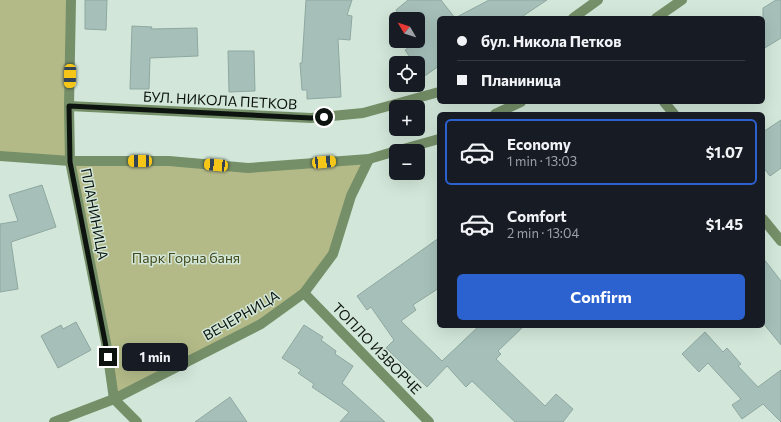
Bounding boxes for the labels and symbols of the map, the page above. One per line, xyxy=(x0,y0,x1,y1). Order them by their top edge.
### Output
north arrow xyxy=(389,12,425,48)
car xyxy=(64,64,76,88)
street label: БУЛ. НИКОЛА ПЕТКОВ xyxy=(142,87,298,113)
route start xyxy=(315,108,333,126)
car xyxy=(128,155,152,167)
car xyxy=(312,155,336,169)
car xyxy=(204,158,228,172)
street label: ПЛАНИНИЦА xyxy=(78,167,112,262)
park label: Парк Горна баня xyxy=(132,249,240,266)
street label: ВЕЧЕРНИЦА xyxy=(200,286,282,344)
street label: ТОПЛО ИЗВОРЧЕ xyxy=(329,299,425,397)
callout: 1 min xyxy=(122,343,188,371)
route end xyxy=(99,348,117,366)

